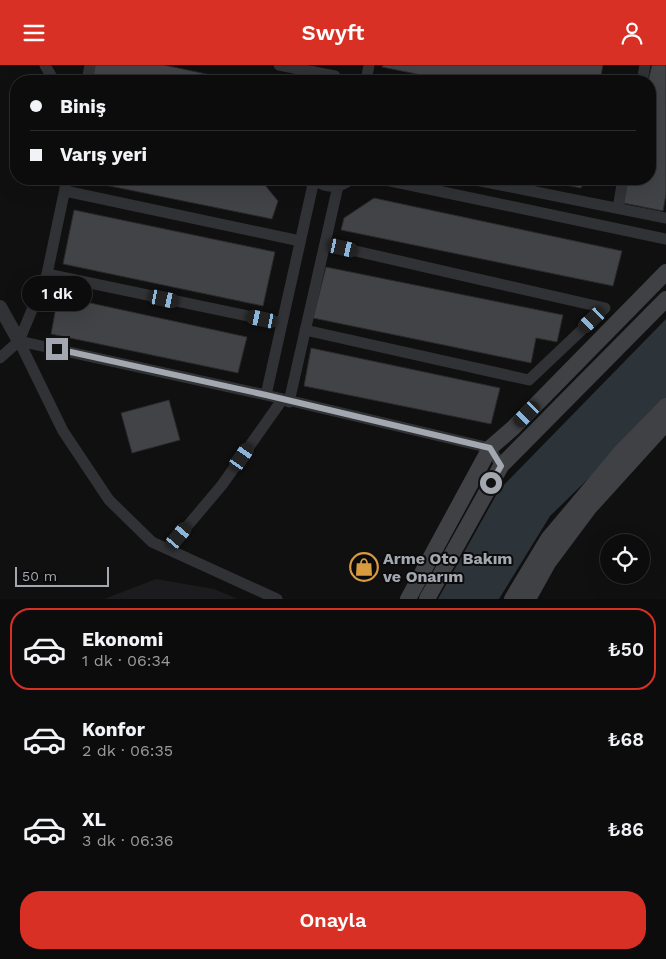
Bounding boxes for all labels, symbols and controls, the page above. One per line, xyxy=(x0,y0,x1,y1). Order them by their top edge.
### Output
icon: menu xyxy=(20,19,48,47)
icon: person xyxy=(618,19,646,47)
text: Swyft xyxy=(302,20,364,45)
text: Biniş xyxy=(60,95,106,118)
text: Varış yeri xyxy=(60,143,147,166)
car xyxy=(326,237,359,259)
callout: 1 dk xyxy=(22,277,92,311)
text: 1 dk xyxy=(41,284,73,303)
car xyxy=(147,289,180,309)
car xyxy=(575,304,608,336)
car xyxy=(245,309,278,329)
route end xyxy=(46,338,68,360)
car xyxy=(511,398,542,430)
car xyxy=(227,440,256,474)
route start xyxy=(480,472,502,494)
car xyxy=(163,520,194,552)
map controls xyxy=(600,534,650,584)
button: locate xyxy=(600,534,650,584)
place label: Arme Oto Bakım ve Onarım xyxy=(382,549,512,586)
shop icon: Arme Oto Bakım ve Onarım xyxy=(349,552,379,582)
scale bar xyxy=(15,564,109,587)
text: 50 m xyxy=(22,568,57,584)
icon: car xyxy=(22,627,67,672)
text: Ekonomi xyxy=(82,628,163,651)
text: ₺50 xyxy=(608,638,644,661)
text: 1 dk · 06:34 xyxy=(82,651,171,670)
icon: car xyxy=(22,717,67,762)
text: Konfor xyxy=(82,718,145,741)
text: ₺68 xyxy=(607,728,644,751)
text: 2 dk · 06:35 xyxy=(82,741,173,760)
icon: car xyxy=(22,807,67,852)
text: XL xyxy=(82,808,106,831)
text: ₺86 xyxy=(607,818,644,841)
text: 3 dk · 06:36 xyxy=(82,831,174,850)
button: Onayla xyxy=(20,891,646,949)

